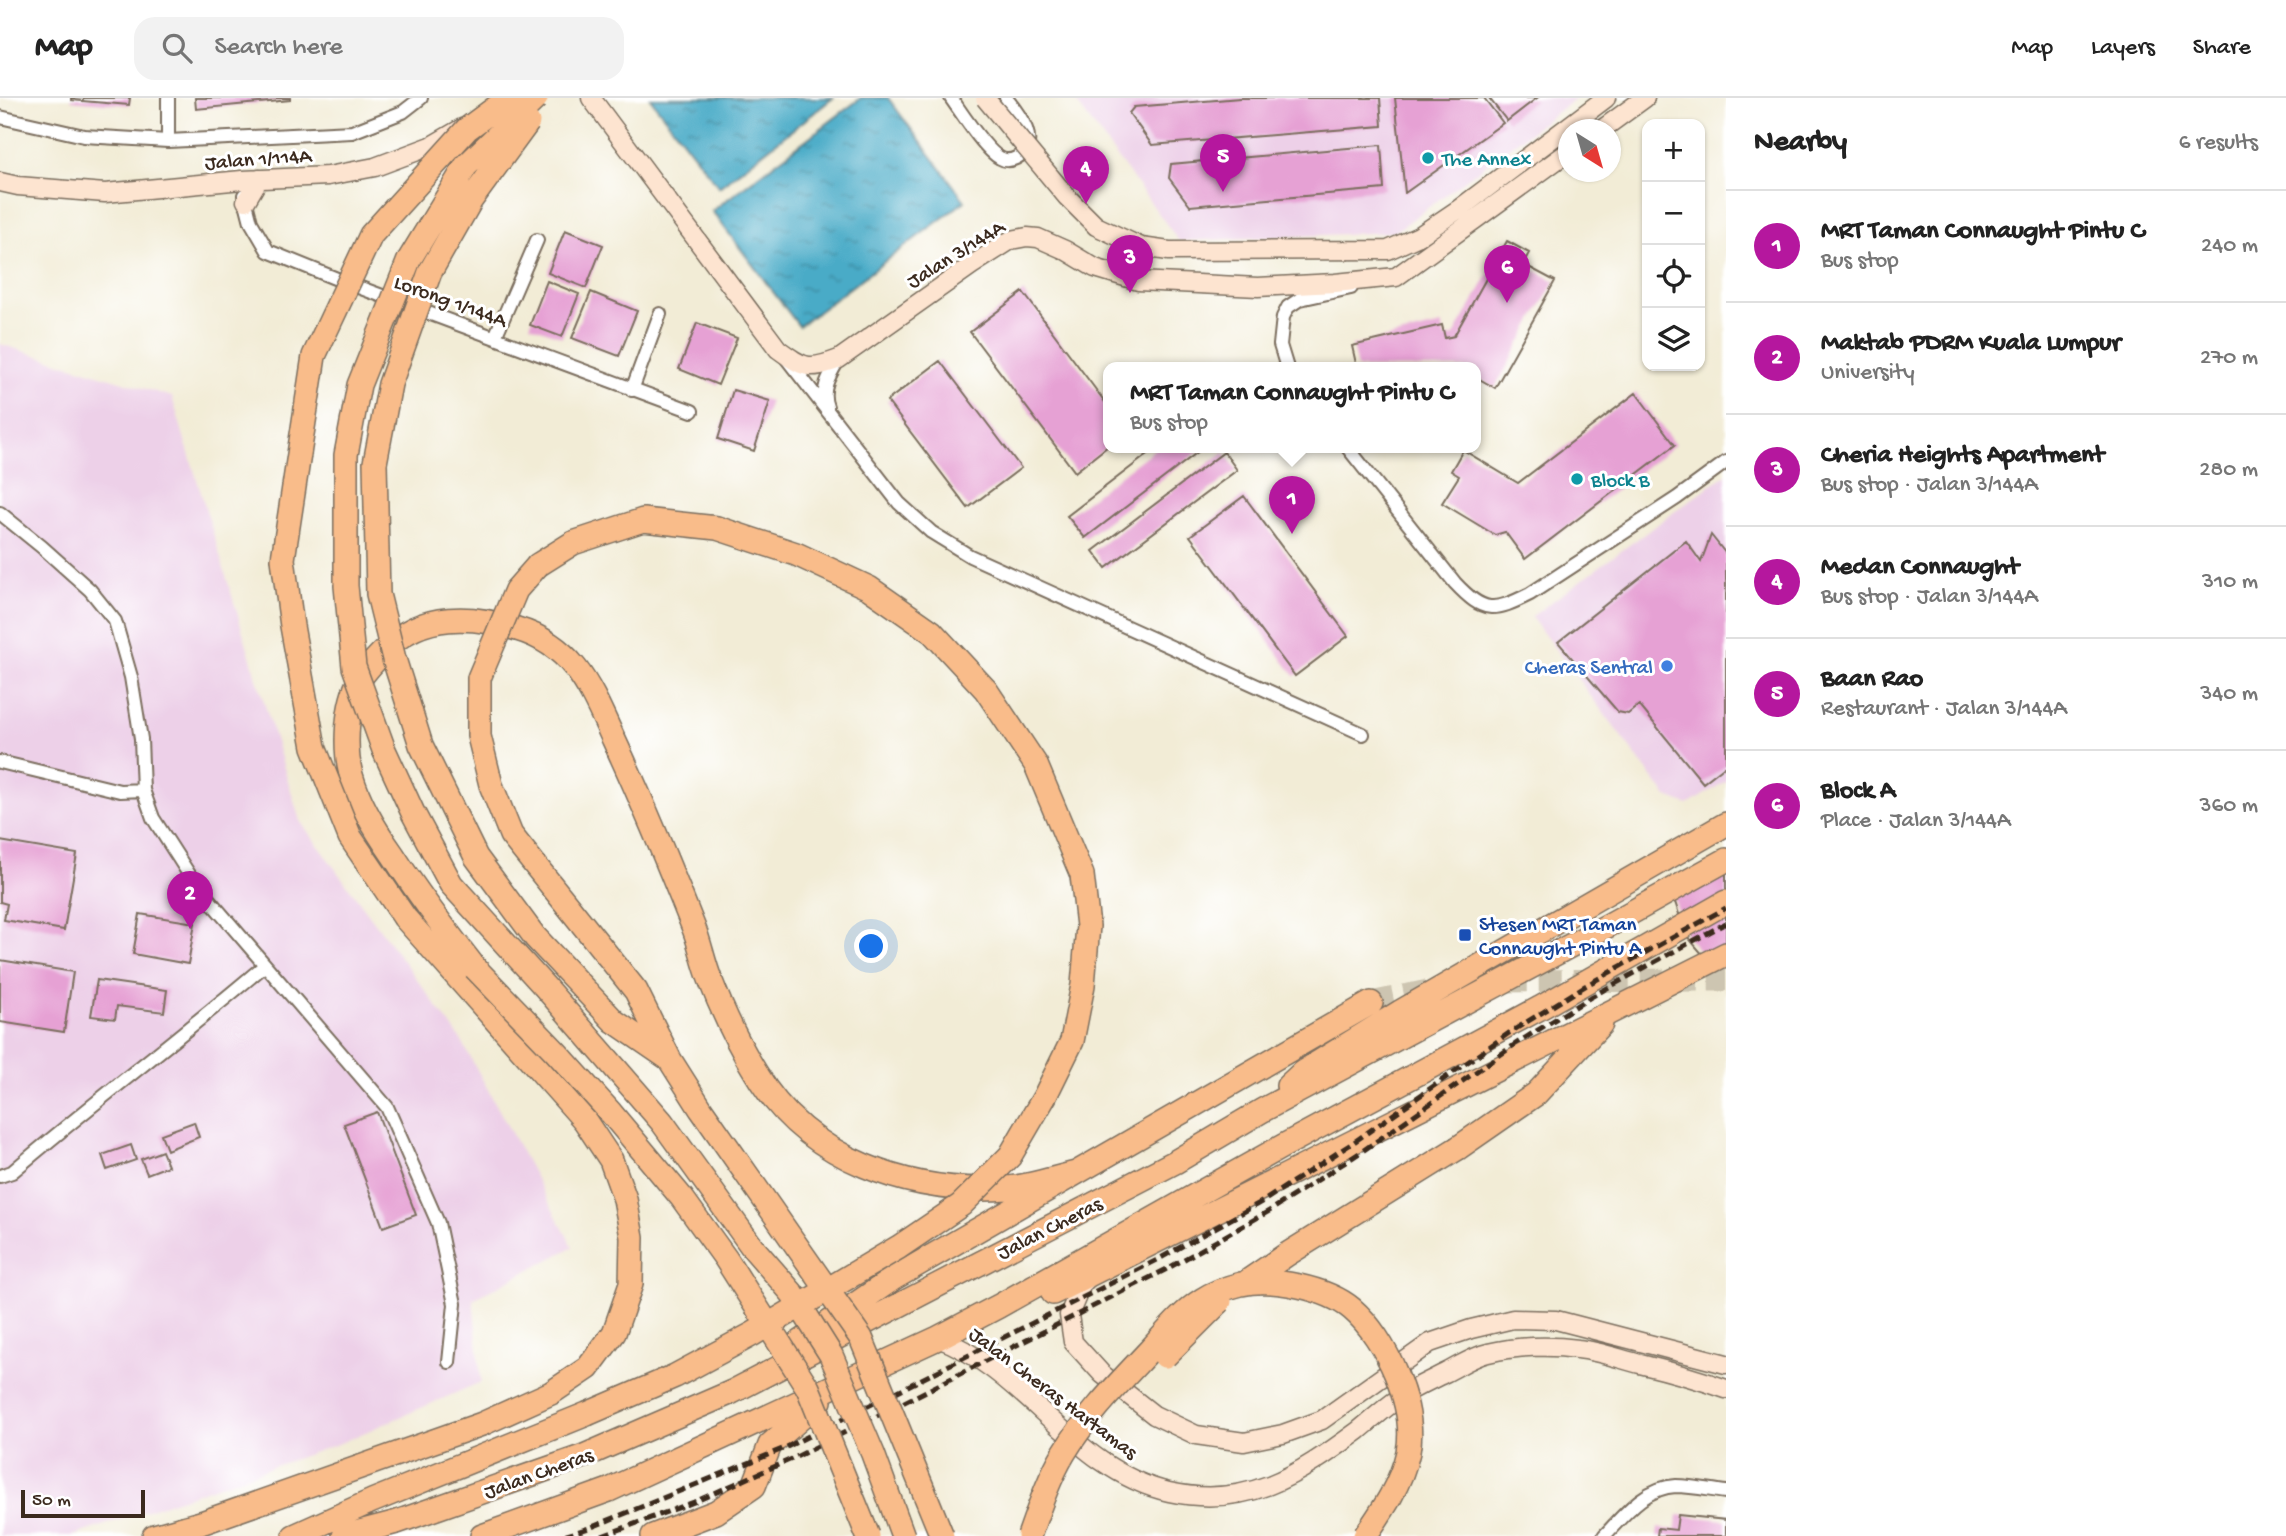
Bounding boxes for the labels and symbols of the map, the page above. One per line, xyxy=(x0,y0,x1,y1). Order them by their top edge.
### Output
north arrow xyxy=(1558,119,1621,182)
pin: 5 xyxy=(1200,134,1246,192)
street label: Jalan 1/114A xyxy=(204,145,314,178)
pin: 4 xyxy=(1063,146,1109,204)
place label: The Annex xyxy=(1441,149,1531,174)
marker: The Annex xyxy=(1420,150,1436,166)
street label: Jalan 3/144A xyxy=(903,215,1012,296)
pin: 3 xyxy=(1107,235,1153,293)
pin: 6 xyxy=(1484,245,1530,303)
street label: Lorong 1/144A xyxy=(390,271,511,336)
place label: Block B xyxy=(1590,470,1651,495)
marker: Block B xyxy=(1569,471,1585,487)
pin: 1 xyxy=(1269,476,1315,534)
place label: Cheras Sentral xyxy=(1525,657,1653,682)
marker: Cheras Sentral xyxy=(1659,658,1675,674)
pin: 2 xyxy=(167,871,213,929)
place label: Stesen MRT Taman Connaught Pintu A xyxy=(1479,914,1643,963)
marker: Stesen MRT Taman Connaught Pintu A xyxy=(1457,927,1473,943)
your location xyxy=(854,929,888,963)
street label: Jalan Cheras xyxy=(994,1192,1108,1267)
street label: Jalan Cheras Hartamas xyxy=(963,1323,1142,1467)
street label: Jalan Cheras xyxy=(481,1444,598,1507)
scale bar xyxy=(21,1487,145,1519)

